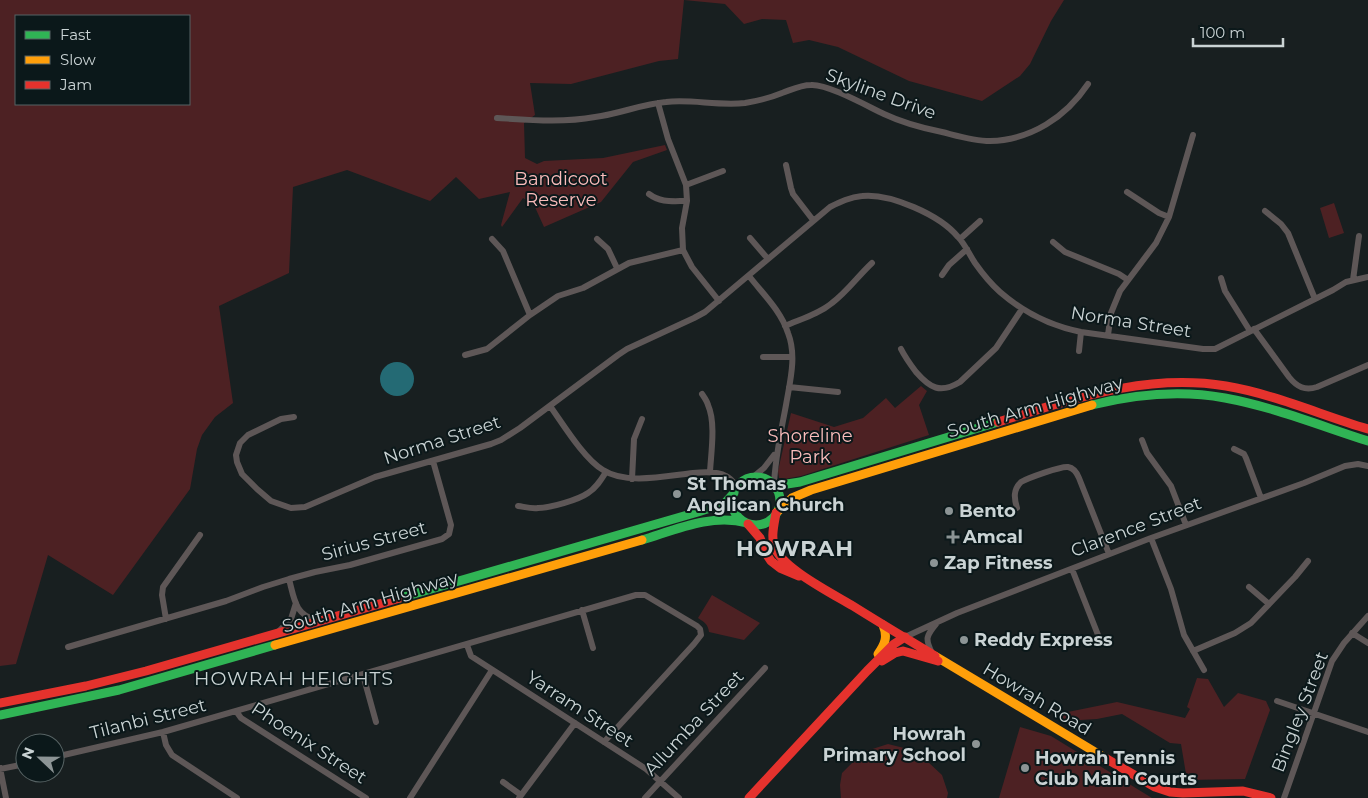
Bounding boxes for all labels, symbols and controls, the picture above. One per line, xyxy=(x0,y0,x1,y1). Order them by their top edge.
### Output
legend xyxy=(15,15,190,105)
scale bar xyxy=(1193,15,1283,47)
text: 100 m xyxy=(1200,23,1245,42)
text: Fast xyxy=(60,25,91,44)
text: Slow xyxy=(60,50,96,69)
street label: Skyline Drive xyxy=(823,64,939,124)
text: Jam xyxy=(59,75,92,94)
park label: Bandicoot Reserve xyxy=(514,168,608,211)
street label: Norma Street xyxy=(1069,302,1193,342)
street label: South Arm Highway xyxy=(945,371,1126,443)
street label: Norma Street xyxy=(381,411,503,469)
park label: Shoreline Park xyxy=(767,425,853,468)
place label: St Thomas Anglican Church xyxy=(686,473,844,516)
marker: St Thomas Anglican Church xyxy=(671,488,683,500)
street label: Clarence Street xyxy=(1068,492,1204,562)
place label: Bento xyxy=(959,500,1016,522)
marker: Bento xyxy=(943,505,955,517)
street label: Sirius Street xyxy=(319,516,429,566)
place label: Amcal xyxy=(962,526,1023,548)
marker: Amcal xyxy=(947,531,959,543)
district label: HOWRAH xyxy=(736,535,854,562)
place label: Zap Fitness xyxy=(944,552,1053,574)
marker: Zap Fitness xyxy=(928,557,940,569)
street label: South Arm Highway xyxy=(280,566,461,638)
place label: Reddy Express xyxy=(974,629,1113,651)
marker: Reddy Express xyxy=(958,634,970,646)
street label: Bingley Street xyxy=(1267,649,1333,775)
street label: Howrah Road xyxy=(979,658,1095,740)
street label: Yarram Street xyxy=(522,666,638,752)
street label: Allumba Street xyxy=(640,666,748,780)
district label: HOWRAH HEIGHTS xyxy=(194,667,394,690)
street label: Tilanbi Street xyxy=(88,694,208,744)
street label: Phoenix Street xyxy=(247,698,371,788)
place label: Howrah Primary School xyxy=(823,723,966,766)
north arrow xyxy=(15,733,65,783)
marker: Howrah Primary School xyxy=(970,738,982,750)
text: N xyxy=(17,745,38,762)
place label: Howrah Tennis Club Main Courts xyxy=(1035,747,1197,790)
marker: Howrah Tennis Club Main Courts xyxy=(1019,762,1031,774)

